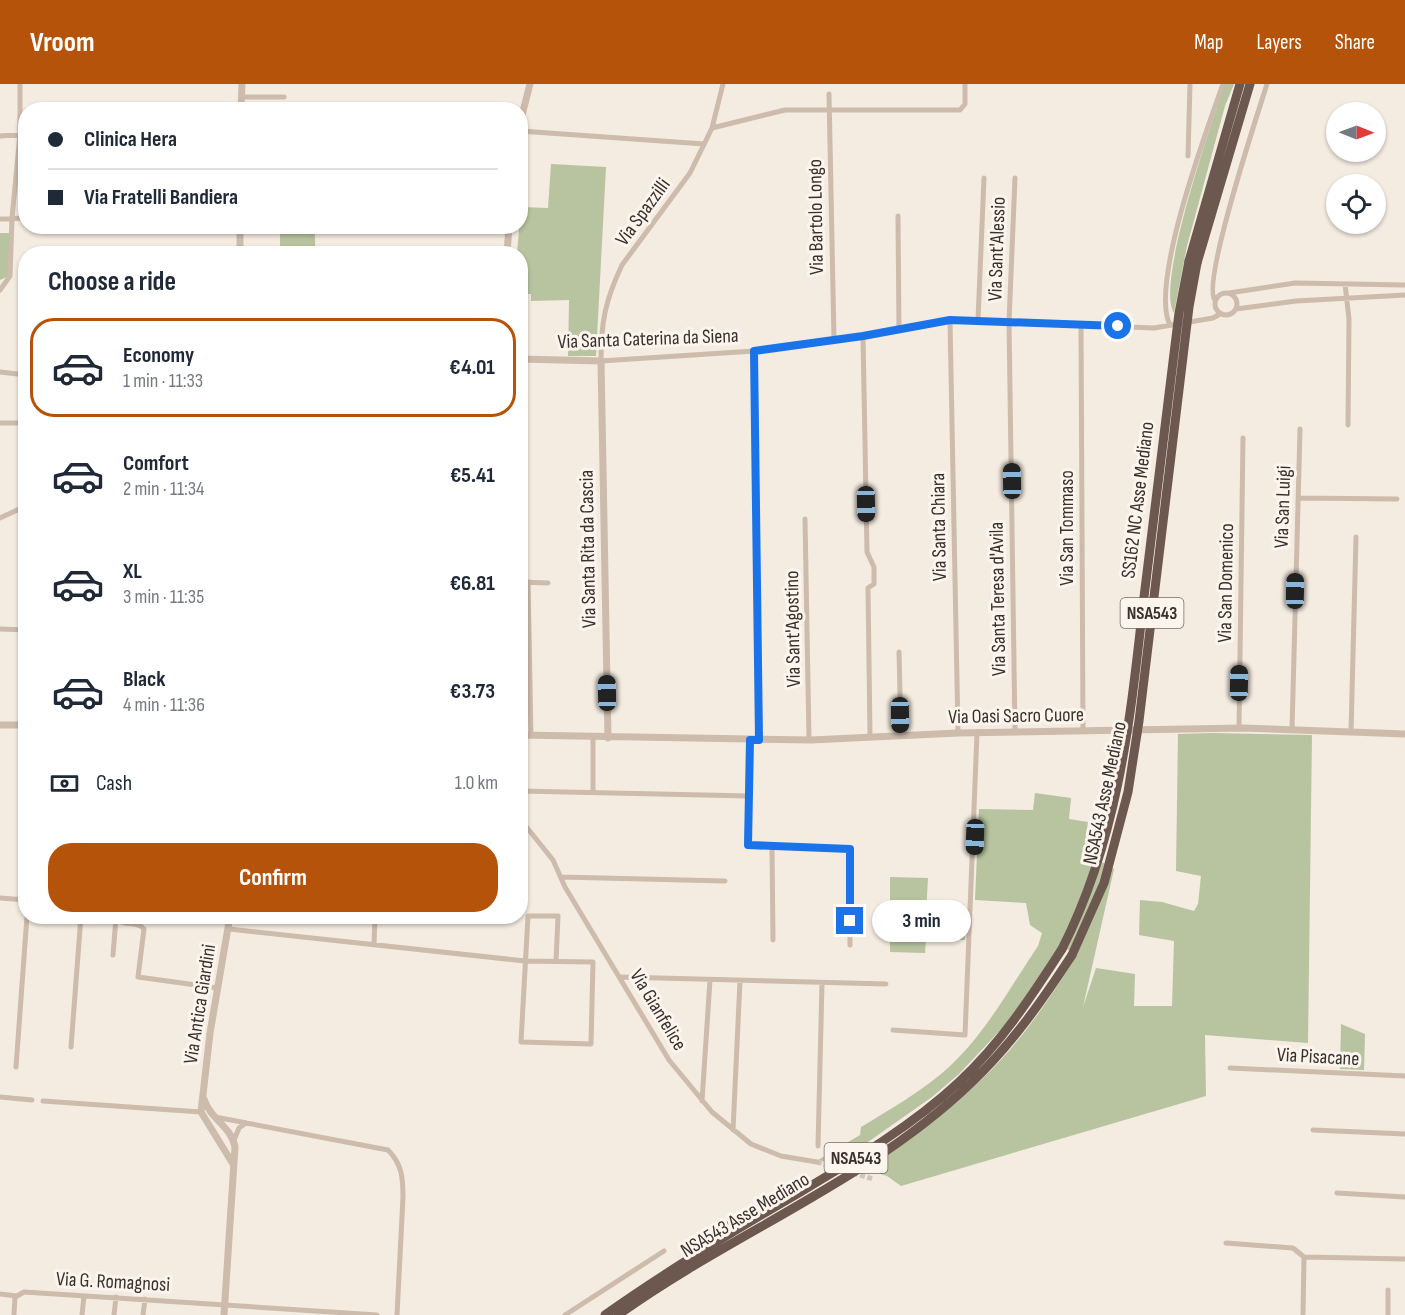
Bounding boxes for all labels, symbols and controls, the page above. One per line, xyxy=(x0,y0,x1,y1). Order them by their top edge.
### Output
text: Vroom xyxy=(30,26,94,59)
text: Map xyxy=(1194,30,1223,55)
text: Layers xyxy=(1256,30,1302,55)
text: Share xyxy=(1335,30,1375,55)
north arrow xyxy=(1326,102,1386,162)
map controls xyxy=(1326,102,1386,234)
text: Clinica Hera xyxy=(84,126,177,153)
street label: Via Bartolo Longo xyxy=(803,159,829,275)
street label: Via Spazzilli xyxy=(610,173,676,251)
button: locate xyxy=(1326,174,1386,234)
text: Via Fratelli Bandiera xyxy=(84,184,238,211)
street label: Via Sant'Alessio xyxy=(983,196,1011,302)
text: Choose a ride xyxy=(48,266,176,298)
route start xyxy=(1104,312,1131,339)
street label: Via Santa Caterina da Siena xyxy=(557,324,739,354)
icon: car xyxy=(51,341,105,395)
text: Economy xyxy=(123,342,194,369)
text: €4.01 xyxy=(449,354,495,381)
text: 1 min · 11:33 xyxy=(123,369,203,393)
street label: SS162 NC Asse Mediano xyxy=(1116,420,1160,580)
icon: car xyxy=(51,449,105,503)
text: Comfort xyxy=(123,450,189,477)
text: €5.41 xyxy=(450,462,495,489)
car xyxy=(1003,463,1021,499)
street label: Via San Luigi xyxy=(1270,465,1296,549)
street label: Via Santa Rita da Cascia xyxy=(575,470,601,628)
street label: Via San Tommaso xyxy=(1055,470,1079,586)
street label: Via Santa Chiara xyxy=(926,473,952,581)
text: 2 min · 11:34 xyxy=(123,477,204,501)
car xyxy=(857,486,875,522)
street label: Via Santa Teresa d'Avila xyxy=(985,522,1011,676)
street label: Via San Domenico xyxy=(1213,523,1239,643)
icon: car xyxy=(51,557,105,611)
text: XL xyxy=(123,558,142,585)
text: €6.81 xyxy=(450,570,495,597)
street label: Via Sant'Agostino xyxy=(780,570,806,688)
car xyxy=(1286,573,1304,609)
text: 3 min · 11:35 xyxy=(123,585,204,609)
road number: NSA543 xyxy=(1120,598,1184,628)
icon: car xyxy=(51,665,105,719)
car xyxy=(1230,665,1248,701)
text: Black xyxy=(123,666,165,693)
car xyxy=(598,675,616,711)
text: €3.73 xyxy=(450,678,495,705)
text: 4 min · 11:36 xyxy=(123,693,205,717)
car xyxy=(891,697,909,733)
street label: Via Oasi Sacro Cuore xyxy=(948,703,1084,729)
street label: NSA543 Asse Mediano xyxy=(1078,719,1132,867)
icon: cash xyxy=(48,767,81,800)
text: Cash xyxy=(96,770,132,797)
text: 1.0 km xyxy=(455,771,498,795)
car xyxy=(965,819,985,855)
button: Confirm xyxy=(48,843,498,912)
callout: 3 min xyxy=(871,900,970,942)
route end xyxy=(836,907,863,934)
text: 3 min xyxy=(902,909,941,933)
street label: Via Antica Giardini xyxy=(179,942,221,1066)
street label: Via Gianfelice xyxy=(624,965,692,1055)
street label: Via Pisacane xyxy=(1276,1043,1360,1071)
road number: NSA543 xyxy=(824,1143,888,1173)
street label: NSA543 Asse Mediano xyxy=(676,1167,814,1263)
street label: Via G. Romagnosi xyxy=(55,1267,171,1297)

